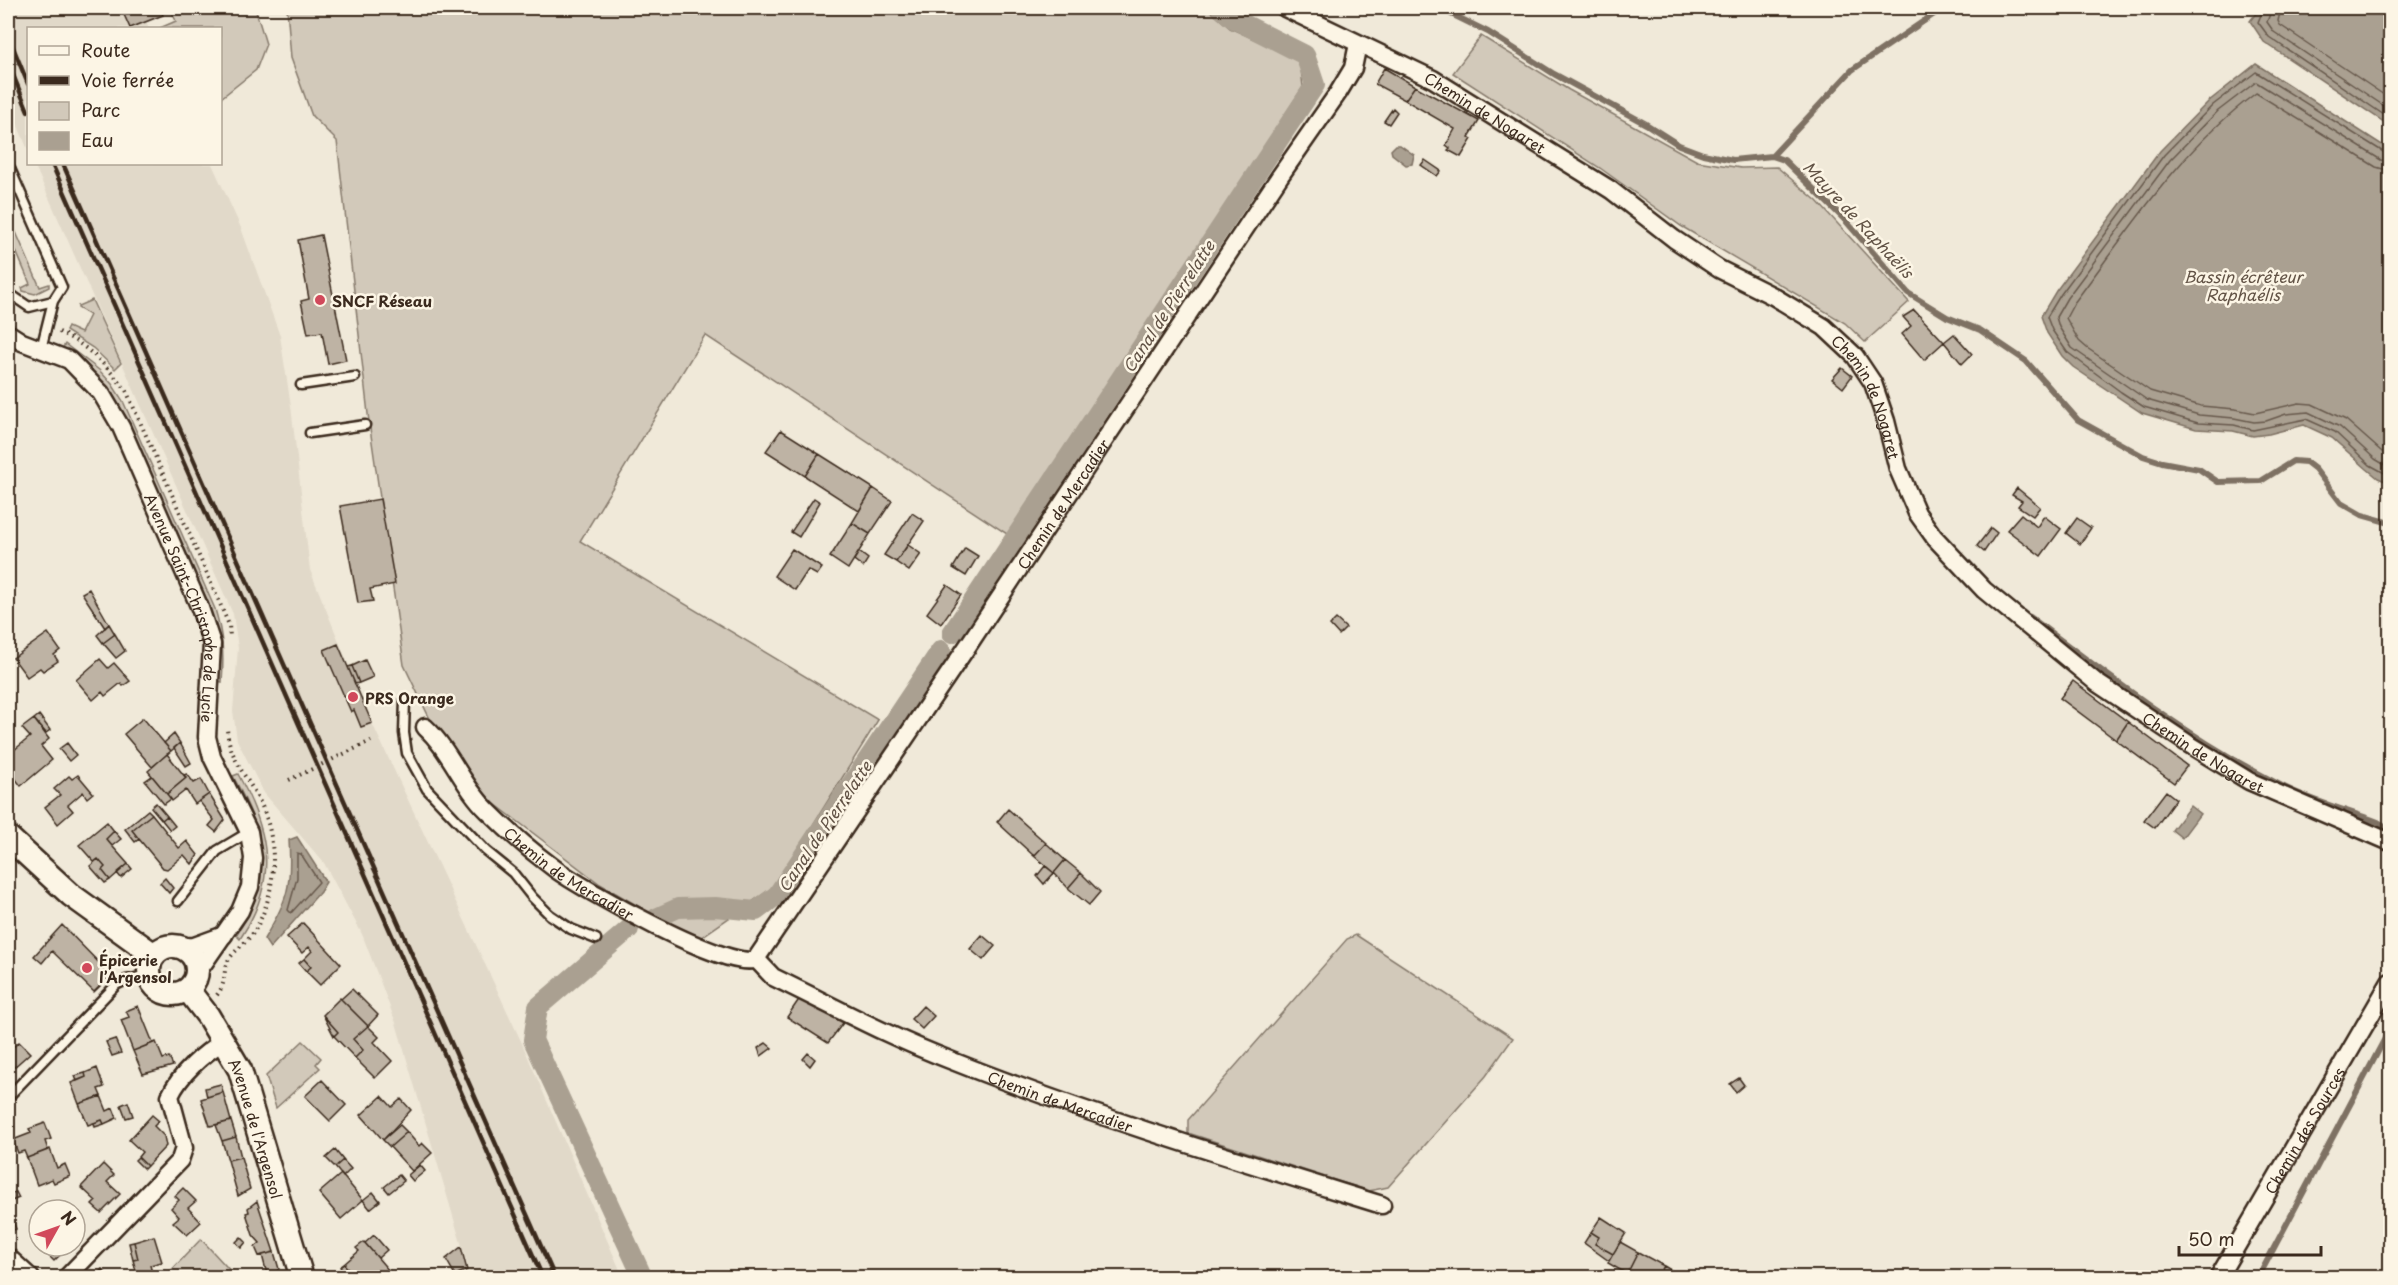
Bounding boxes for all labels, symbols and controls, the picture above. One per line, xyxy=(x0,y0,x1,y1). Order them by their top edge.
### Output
legend xyxy=(27,27,222,165)
text: Route xyxy=(81,36,131,63)
street label: Chemin de Nogaret xyxy=(1421,65,1551,158)
text: Voie ferrée xyxy=(81,66,174,93)
text: Parc xyxy=(81,96,120,123)
text: Eau xyxy=(81,126,113,153)
water label: Mayre de Raphaëlis xyxy=(1798,155,1921,284)
water label: Canal de Pierrelatte xyxy=(1116,234,1221,377)
water label: Bassin écrêteur Raphaélis xyxy=(2184,264,2304,306)
place label: SNCF Réseau xyxy=(332,289,432,312)
marker: SNCF Réseau xyxy=(313,293,327,307)
street label: Chemin de Nogaret xyxy=(1827,329,1907,461)
street label: Chemin de Mercadier xyxy=(1011,434,1114,573)
street label: Avenue Saint-Christophe de Lycie xyxy=(140,489,223,723)
place label: PRS Orange xyxy=(365,686,454,709)
marker: PRS Orange xyxy=(346,690,360,704)
street label: Chemin de Nogaret xyxy=(2139,705,2268,798)
water label: Canal de Pierrelatte xyxy=(771,754,878,896)
street label: Chemin de Mercadier xyxy=(499,821,638,925)
place label: Épicerie l’Argensol xyxy=(99,948,172,988)
marker: Épicerie l’Argensol xyxy=(80,961,94,975)
street label: Avenue de l'Argensol xyxy=(224,1053,289,1201)
street label: Chemin des Sources xyxy=(2258,1062,2350,1198)
street label: Chemin de Mercadier xyxy=(985,1064,1136,1137)
north arrow xyxy=(27,1198,87,1258)
text: N xyxy=(56,1205,83,1230)
scale bar xyxy=(2179,1219,2322,1257)
text: 50 m xyxy=(2188,1225,2235,1252)

